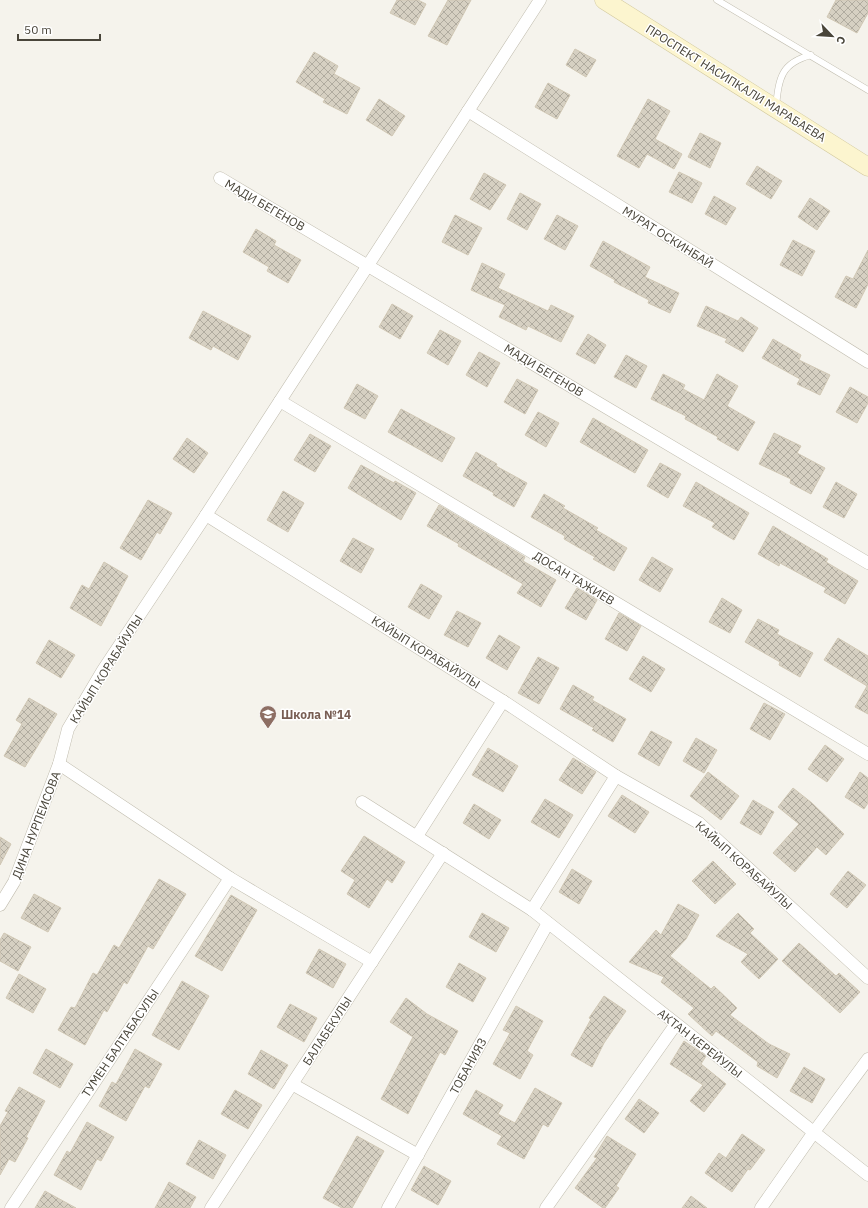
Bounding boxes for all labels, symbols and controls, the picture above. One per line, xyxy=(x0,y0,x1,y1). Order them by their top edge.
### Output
scale bar xyxy=(18,16,100,42)
north arrow xyxy=(812,16,852,56)
street label: ПРОСПЕКТ НАСИПКАЛИ МАРАБАЕВА xyxy=(643,21,829,145)
text: 50 m xyxy=(24,22,52,37)
text: С xyxy=(833,34,849,46)
street label: МАДИ БЕГЕНОВ xyxy=(222,176,308,234)
street label: МУРАТ ОСКИНБАЙ xyxy=(620,203,716,271)
street label: МАДИ БЕГЕНОВ xyxy=(502,340,587,400)
street label: ДОСАН ТАЖИЕВ xyxy=(531,548,618,608)
street label: КАЙЫП КОРАБАЙУЛЫ xyxy=(66,612,146,726)
street label: КАЙЫП КОРАБАЙУЛЫ xyxy=(369,612,483,692)
school or university icon: Школа №14 xyxy=(258,704,278,729)
place label: Школа №14 xyxy=(281,707,351,722)
street label: ДИНА НУРПЕИСОВА xyxy=(9,769,64,881)
street label: КАЙЫП КОРАБАЙУЛЫ xyxy=(692,818,796,912)
street label: ТУМЕН БАЛТАБАСУЛЫ xyxy=(78,986,162,1100)
street label: БАЛАБЕКУЛЫ xyxy=(299,994,355,1068)
street label: АКТАН КЕРЕЙУЛЫ xyxy=(655,1005,745,1081)
street label: ТОБАНИЯЗ xyxy=(446,1035,490,1097)

